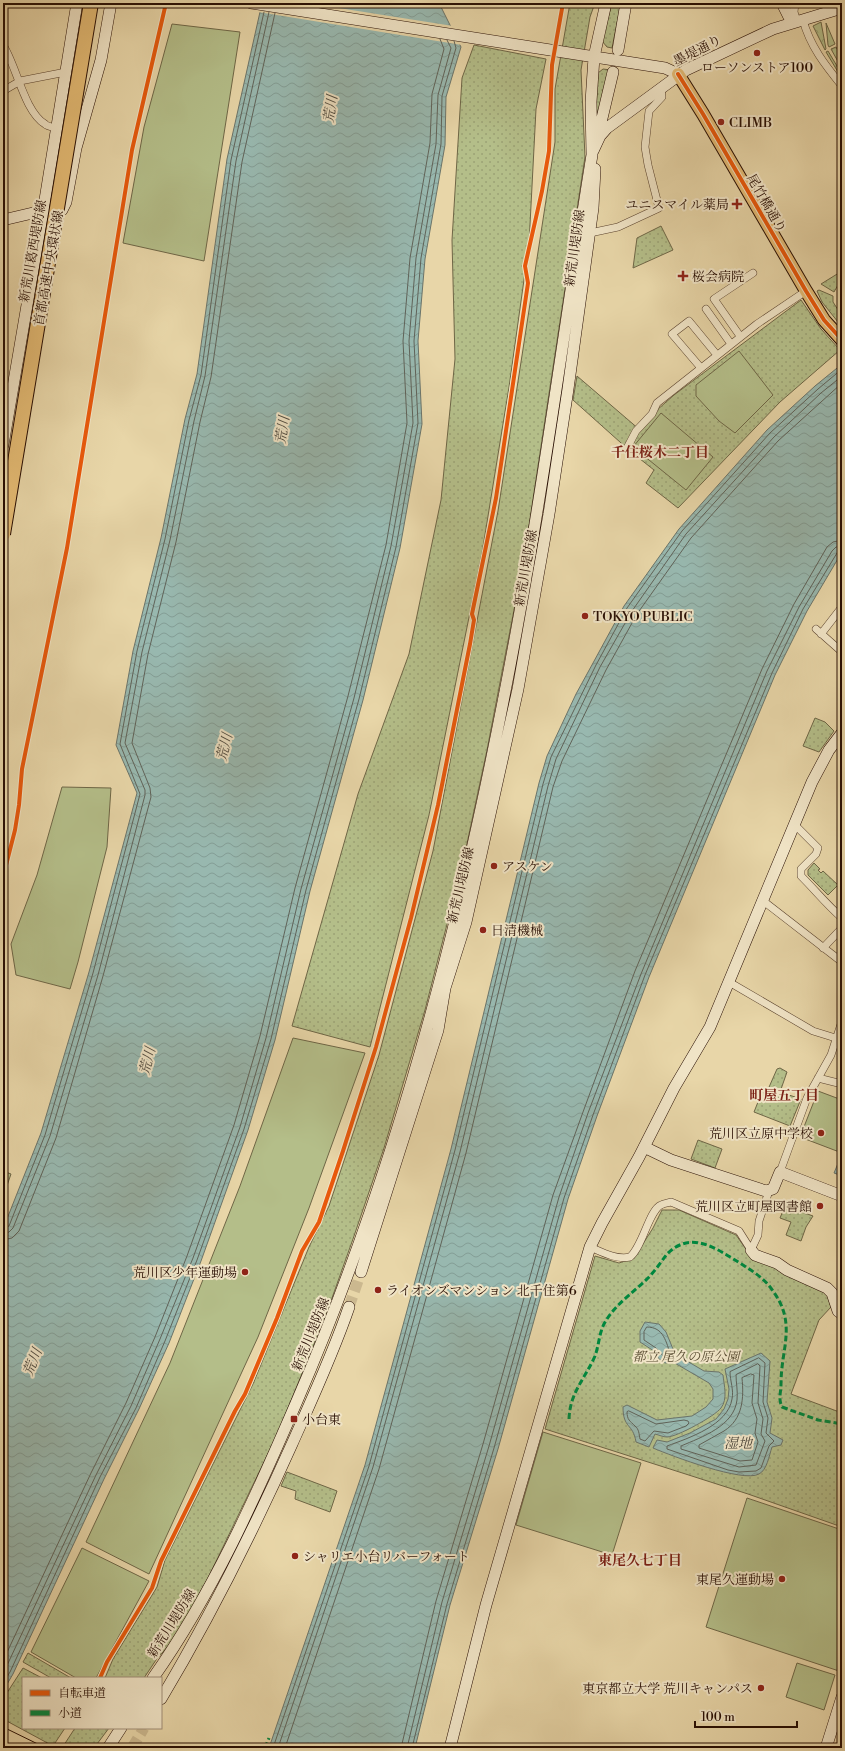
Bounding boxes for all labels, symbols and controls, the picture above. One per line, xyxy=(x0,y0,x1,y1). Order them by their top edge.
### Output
street label: 墨堤通り xyxy=(671,32,724,70)
marker: ローソンストア100 xyxy=(752,48,762,58)
place label: ローソンストア100 xyxy=(701,60,813,76)
water label: 荒川 xyxy=(320,92,342,124)
place label: CLIMB xyxy=(729,115,772,131)
marker: CLIMB xyxy=(716,117,726,127)
street label: 尾竹橋通り xyxy=(743,171,789,236)
place label: ユニスマイル薬局 xyxy=(626,197,729,213)
street label: 新荒川葛西堤防線 xyxy=(16,199,50,304)
marker: ユニスマイル薬局 xyxy=(732,199,742,209)
street label: 新荒川堤防線 xyxy=(562,208,588,288)
street label: 首都高速中央環状線 xyxy=(31,209,67,327)
place label: 桜会病院 xyxy=(692,269,744,285)
marker: 桜会病院 xyxy=(677,270,689,282)
water label: 荒川 xyxy=(272,413,294,445)
district label: 千住桜木二丁目 xyxy=(611,444,709,462)
street label: 新荒川堤防線 xyxy=(511,528,541,608)
place label: TOKYO PUBLIC xyxy=(593,609,693,625)
marker: TOKYO PUBLIC xyxy=(580,611,590,621)
water label: 荒川 xyxy=(213,730,238,763)
street label: 新荒川堤防線 xyxy=(444,845,478,925)
place label: アスケン xyxy=(502,859,553,875)
marker: アスケン xyxy=(489,861,499,871)
place label: 日清機械 xyxy=(491,923,543,939)
marker: 日清機械 xyxy=(478,925,488,935)
water label: 荒川 xyxy=(136,1044,161,1077)
district label: 町屋五丁目 xyxy=(749,1087,819,1105)
place label: 荒川区立原中学校 xyxy=(709,1126,813,1142)
marker: 荒川区立原中学校 xyxy=(816,1128,826,1138)
place label: 荒川区立町屋図書館 xyxy=(695,1199,812,1215)
marker: 荒川区立町屋図書館 xyxy=(815,1201,825,1211)
place label: 荒川区少年運動場 xyxy=(133,1265,237,1281)
marker: 荒川区少年運動場 xyxy=(240,1267,250,1277)
place label: ライオンズマンション 北千住第6 xyxy=(386,1283,577,1299)
marker: ライオンズマンション 北千住第6 xyxy=(373,1285,383,1295)
street label: 新荒川堤防線 xyxy=(289,1295,333,1374)
water label: 荒川 xyxy=(19,1344,47,1379)
park label: 都立 尾久の原公園 xyxy=(633,1349,741,1365)
place label: 小台東 xyxy=(302,1412,341,1428)
marker: 小台東 xyxy=(289,1414,299,1424)
water label: 湿地 xyxy=(724,1435,754,1453)
place label: シャリエ小台リバーフォート xyxy=(303,1549,470,1565)
marker: シャリエ小台リバーフォート xyxy=(290,1551,300,1561)
district label: 東尾久七丁目 xyxy=(598,1552,682,1570)
place label: 東尾久運動場 xyxy=(696,1572,774,1588)
marker: 東尾久運動場 xyxy=(777,1574,787,1584)
street label: 新荒川堤防線 xyxy=(144,1586,199,1661)
legend xyxy=(22,1677,162,1729)
place label: 東京都立大学 荒川キャンパス xyxy=(582,1681,753,1697)
marker: 東京都立大学 荒川キャンパス xyxy=(756,1683,766,1693)
text: 自転車道 xyxy=(58,1686,106,1701)
scale bar xyxy=(695,1703,797,1729)
text: 小道 xyxy=(58,1706,82,1721)
text: 100 m xyxy=(701,1710,735,1725)

